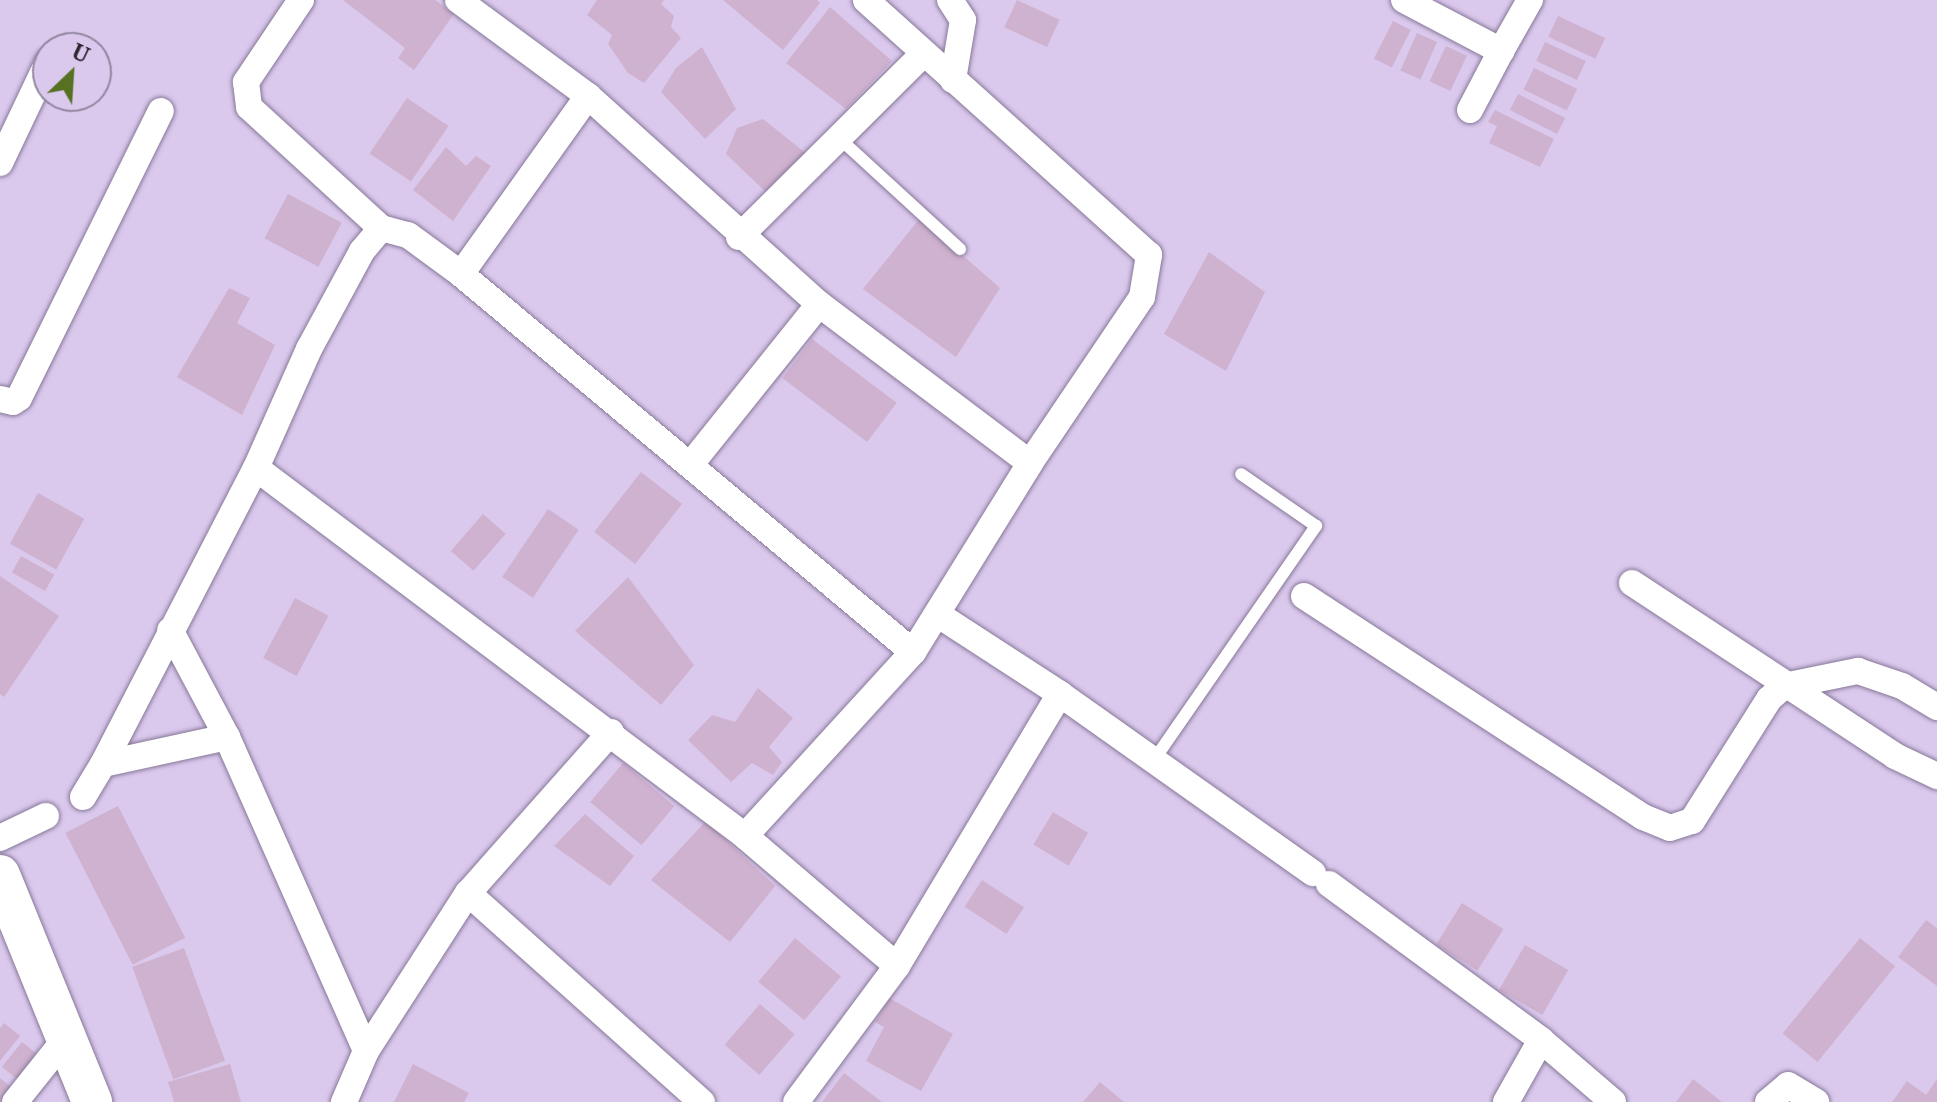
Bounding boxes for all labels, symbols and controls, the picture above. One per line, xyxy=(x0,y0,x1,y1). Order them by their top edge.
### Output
north arrow xyxy=(32,32,112,112)
text: U xyxy=(68,35,95,69)

